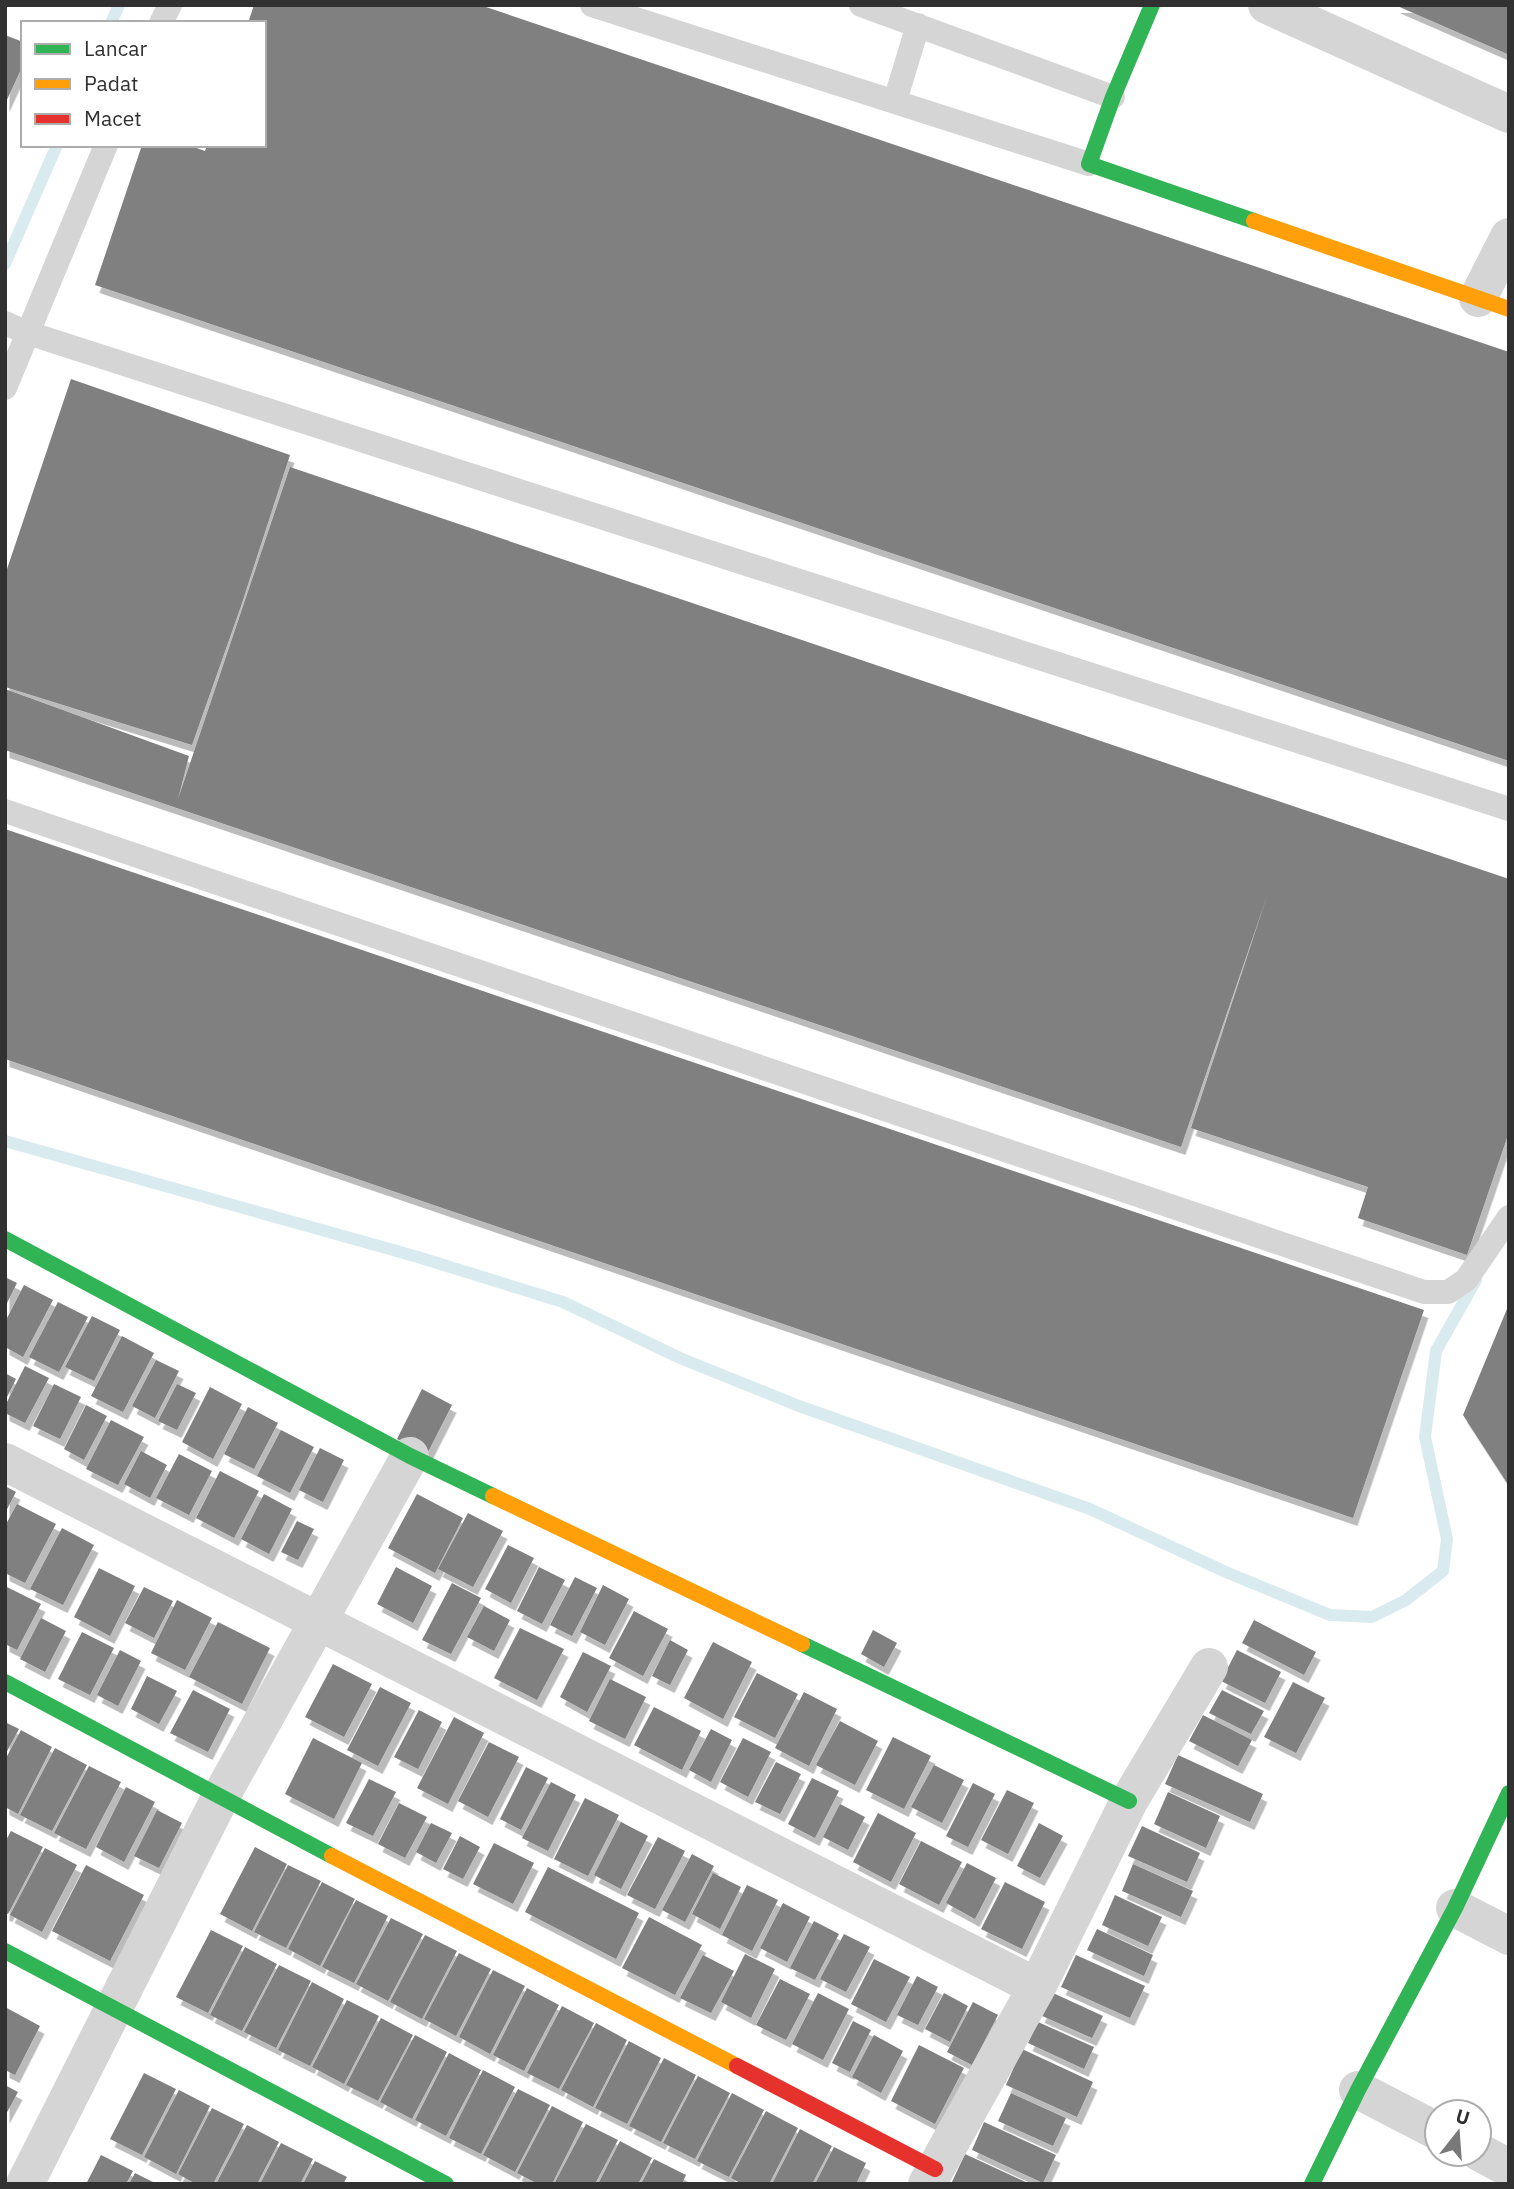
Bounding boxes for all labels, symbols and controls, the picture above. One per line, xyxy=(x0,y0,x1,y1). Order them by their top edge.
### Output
legend xyxy=(21,21,266,147)
text: Lancar xyxy=(84,34,147,62)
text: Padat xyxy=(84,69,139,97)
text: Macet xyxy=(84,104,142,132)
north arrow xyxy=(1423,2098,1493,2168)
text: U xyxy=(1453,2103,1473,2130)

